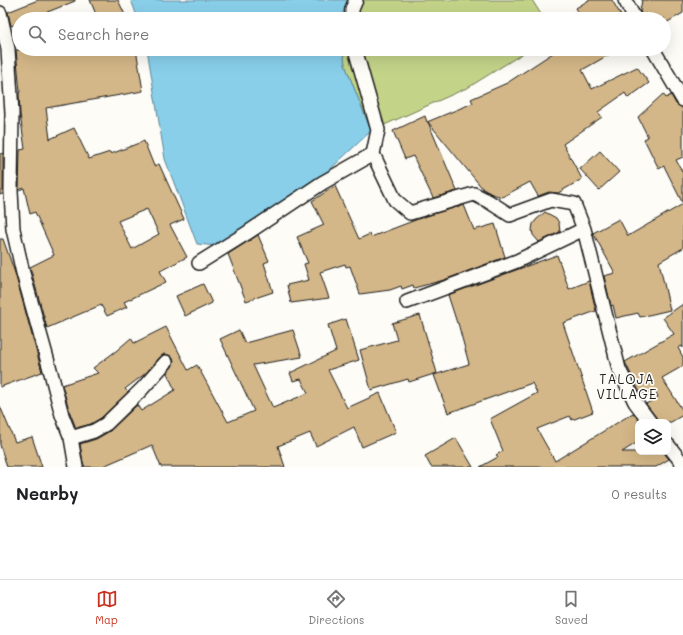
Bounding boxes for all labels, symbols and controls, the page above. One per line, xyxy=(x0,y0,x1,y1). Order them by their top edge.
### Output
search box xyxy=(12,12,671,56)
icon: search xyxy=(26,23,48,45)
text: Search here xyxy=(58,24,149,44)
district label: TALOJA VILLAGE xyxy=(597,370,657,402)
map controls xyxy=(635,419,671,455)
button: layers xyxy=(635,419,671,455)
text: Nearby xyxy=(16,482,78,504)
text: 0 results xyxy=(612,485,667,502)
tab: Map xyxy=(95,588,118,627)
tab: Directions xyxy=(308,588,364,627)
tab: Saved xyxy=(555,588,588,627)

